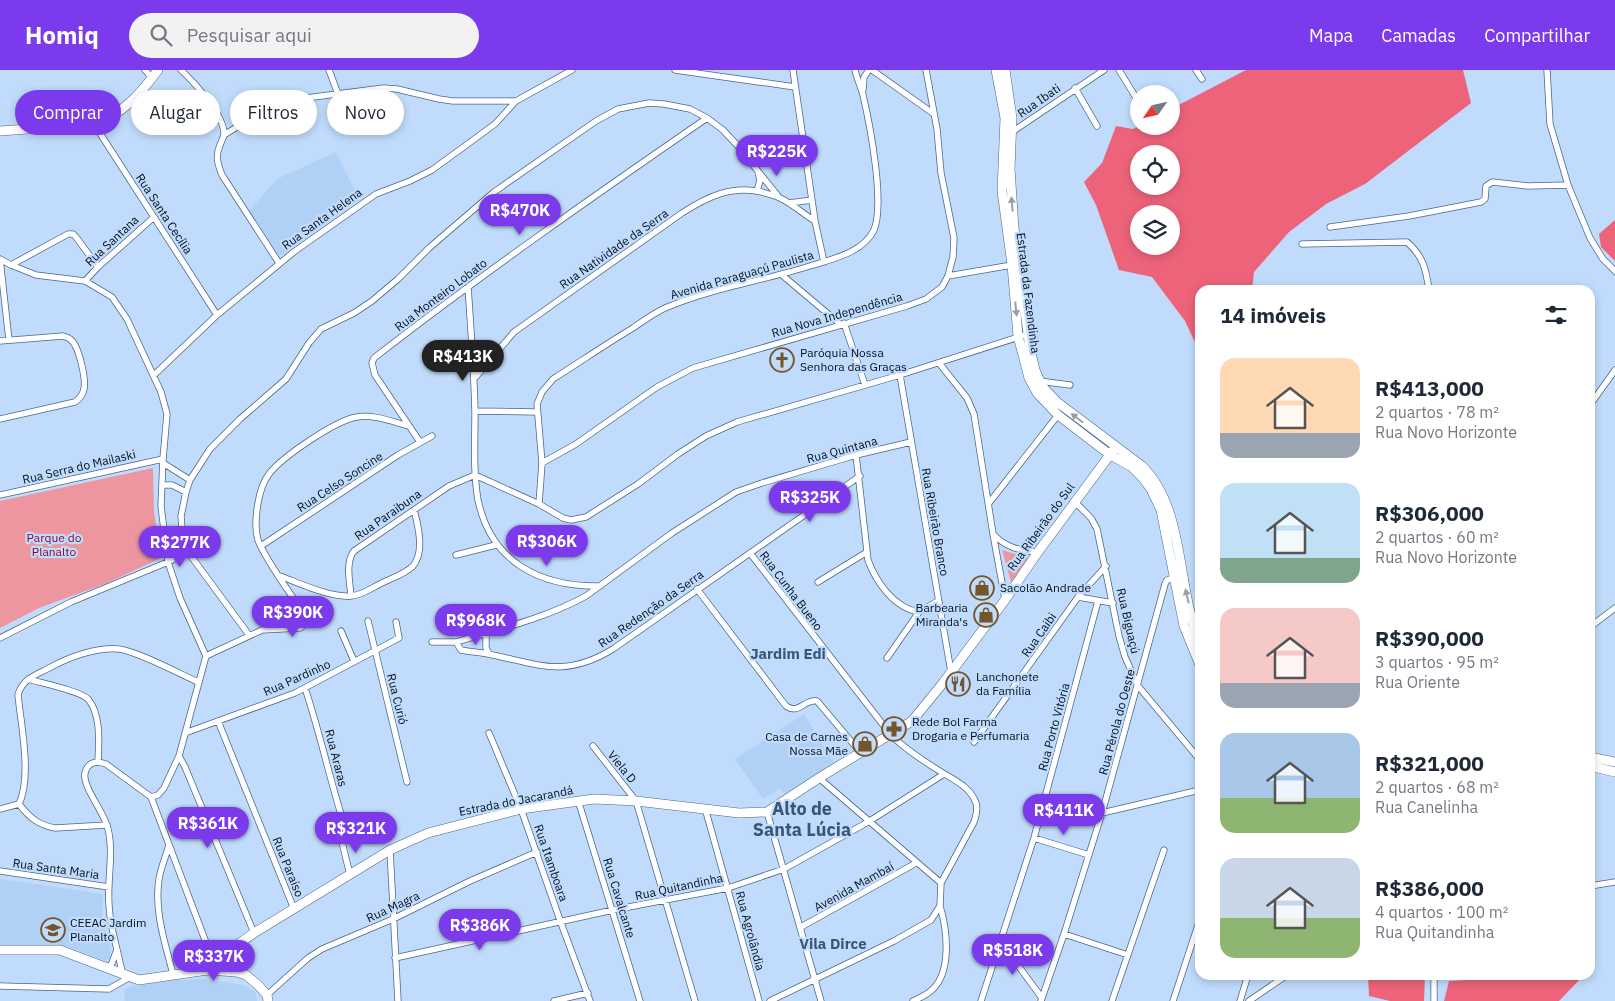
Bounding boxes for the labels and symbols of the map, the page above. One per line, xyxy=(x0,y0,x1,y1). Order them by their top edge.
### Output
street label: Rua Ibati xyxy=(1014,80,1063,121)
north arrow xyxy=(1130,85,1180,135)
pin: R$225K xyxy=(736,134,818,177)
street label: Rua Santa Cecília xyxy=(133,171,196,257)
street label: Rua Santa Helena xyxy=(279,184,365,253)
pin: R$470K xyxy=(479,194,561,236)
one-way arrow xyxy=(1008,196,1016,212)
street label: Rua Natividade da Serra xyxy=(556,205,672,292)
street label: Rua Santana xyxy=(82,212,142,269)
street label: Estrada da Fazendinha xyxy=(1014,232,1043,355)
street label: Avenida Paraguaçú Paulista xyxy=(668,247,816,302)
street label: Rua Monteiro Lobato xyxy=(392,255,490,334)
street label: Rua Nova Independência xyxy=(770,289,904,340)
one-way arrow xyxy=(1013,301,1021,317)
pin: R$413K xyxy=(422,340,504,382)
place label: Paróquia Nossa Senhora das Graças xyxy=(800,345,907,374)
church icon: Paróquia Nossa Senhora das Graças xyxy=(769,347,795,373)
one-way arrow xyxy=(1070,413,1084,423)
street label: Rua Quintana xyxy=(805,433,879,466)
street label: Rua Serra do Mailaski xyxy=(21,446,137,487)
street label: Rua Celso Soncine xyxy=(294,448,386,515)
street label: Rua Ribeirão Branco xyxy=(919,467,952,577)
pin: R$325K xyxy=(769,480,851,523)
street label: Rua Ribeirão do Sul xyxy=(1004,480,1077,574)
street label: Rua Paraibuna xyxy=(351,486,424,543)
pin: R$306K xyxy=(506,524,588,567)
pin: R$277K xyxy=(139,526,221,568)
park label: Parque do Planalto xyxy=(27,530,82,559)
street label: Rua Cunha Bueno xyxy=(757,548,826,634)
street label: Rua Redenção da Serra xyxy=(595,566,707,651)
shop icon: Sacolão Andrade xyxy=(969,575,995,601)
place label: Sacolão Andrade xyxy=(1000,580,1091,595)
street label: Rua Biguaçú xyxy=(1114,587,1143,655)
one-way arrow xyxy=(1183,589,1191,604)
pin: R$390K xyxy=(252,596,334,638)
place label: Barbearia Miranda's xyxy=(916,600,969,629)
shop icon: Barbearia Miranda's xyxy=(973,602,999,628)
pin: R$968K xyxy=(435,604,517,646)
street label: Rua Caibi xyxy=(1018,610,1059,660)
district label: Jardim Edi xyxy=(750,644,826,663)
street label: Rua Pardinho xyxy=(261,656,333,699)
street label: Rua Pérola do Oeste xyxy=(1095,667,1138,776)
place label: Lanchonete da Família xyxy=(976,669,1039,698)
restaurant icon: Lanchonete da Família xyxy=(945,671,971,697)
street label: Rua Curió xyxy=(384,672,411,726)
street label: Rua Porto Vitória xyxy=(1035,681,1073,773)
place label: Rede Bol Farma Drogaria e Perfumaria xyxy=(912,714,1030,743)
pharmacy icon: Rede Bol Farma Drogaria e Perfumaria xyxy=(881,716,907,742)
street label: Rua Araras xyxy=(322,728,351,788)
place label: Casa de Carnes Nossa Mãe xyxy=(765,729,848,758)
shop icon: Casa de Carnes Nossa Mãe xyxy=(852,731,878,757)
street label: Viela D xyxy=(605,747,640,786)
street label: Estrada do Jacarandá xyxy=(457,782,575,819)
pin: R$411K xyxy=(1023,794,1105,836)
district label: Alto de Santa Lúcia xyxy=(753,797,851,841)
pin: R$361K xyxy=(167,806,249,849)
pin: R$321K xyxy=(315,812,397,854)
street label: Rua Itamboara xyxy=(531,822,572,904)
street label: Rua Paraíso xyxy=(270,835,307,899)
street label: Rua Santa Maria xyxy=(12,855,101,882)
street label: Rua Cavalcante xyxy=(600,856,639,940)
street label: Avenida Mambaí xyxy=(811,858,896,915)
street label: Rua Quitandinha xyxy=(634,870,725,903)
street label: Rua Magra xyxy=(364,887,422,925)
street label: Rua Agrolândia xyxy=(733,889,768,973)
pin: R$386K xyxy=(439,908,521,951)
place label: CEEAC Jardim Planalto xyxy=(70,915,147,944)
school or university icon: CEEAC Jardim Planalto xyxy=(40,917,66,943)
district label: Vila Dirce xyxy=(799,934,867,953)
pin: R$518K xyxy=(972,934,1054,976)
pin: R$337K xyxy=(173,940,255,982)

